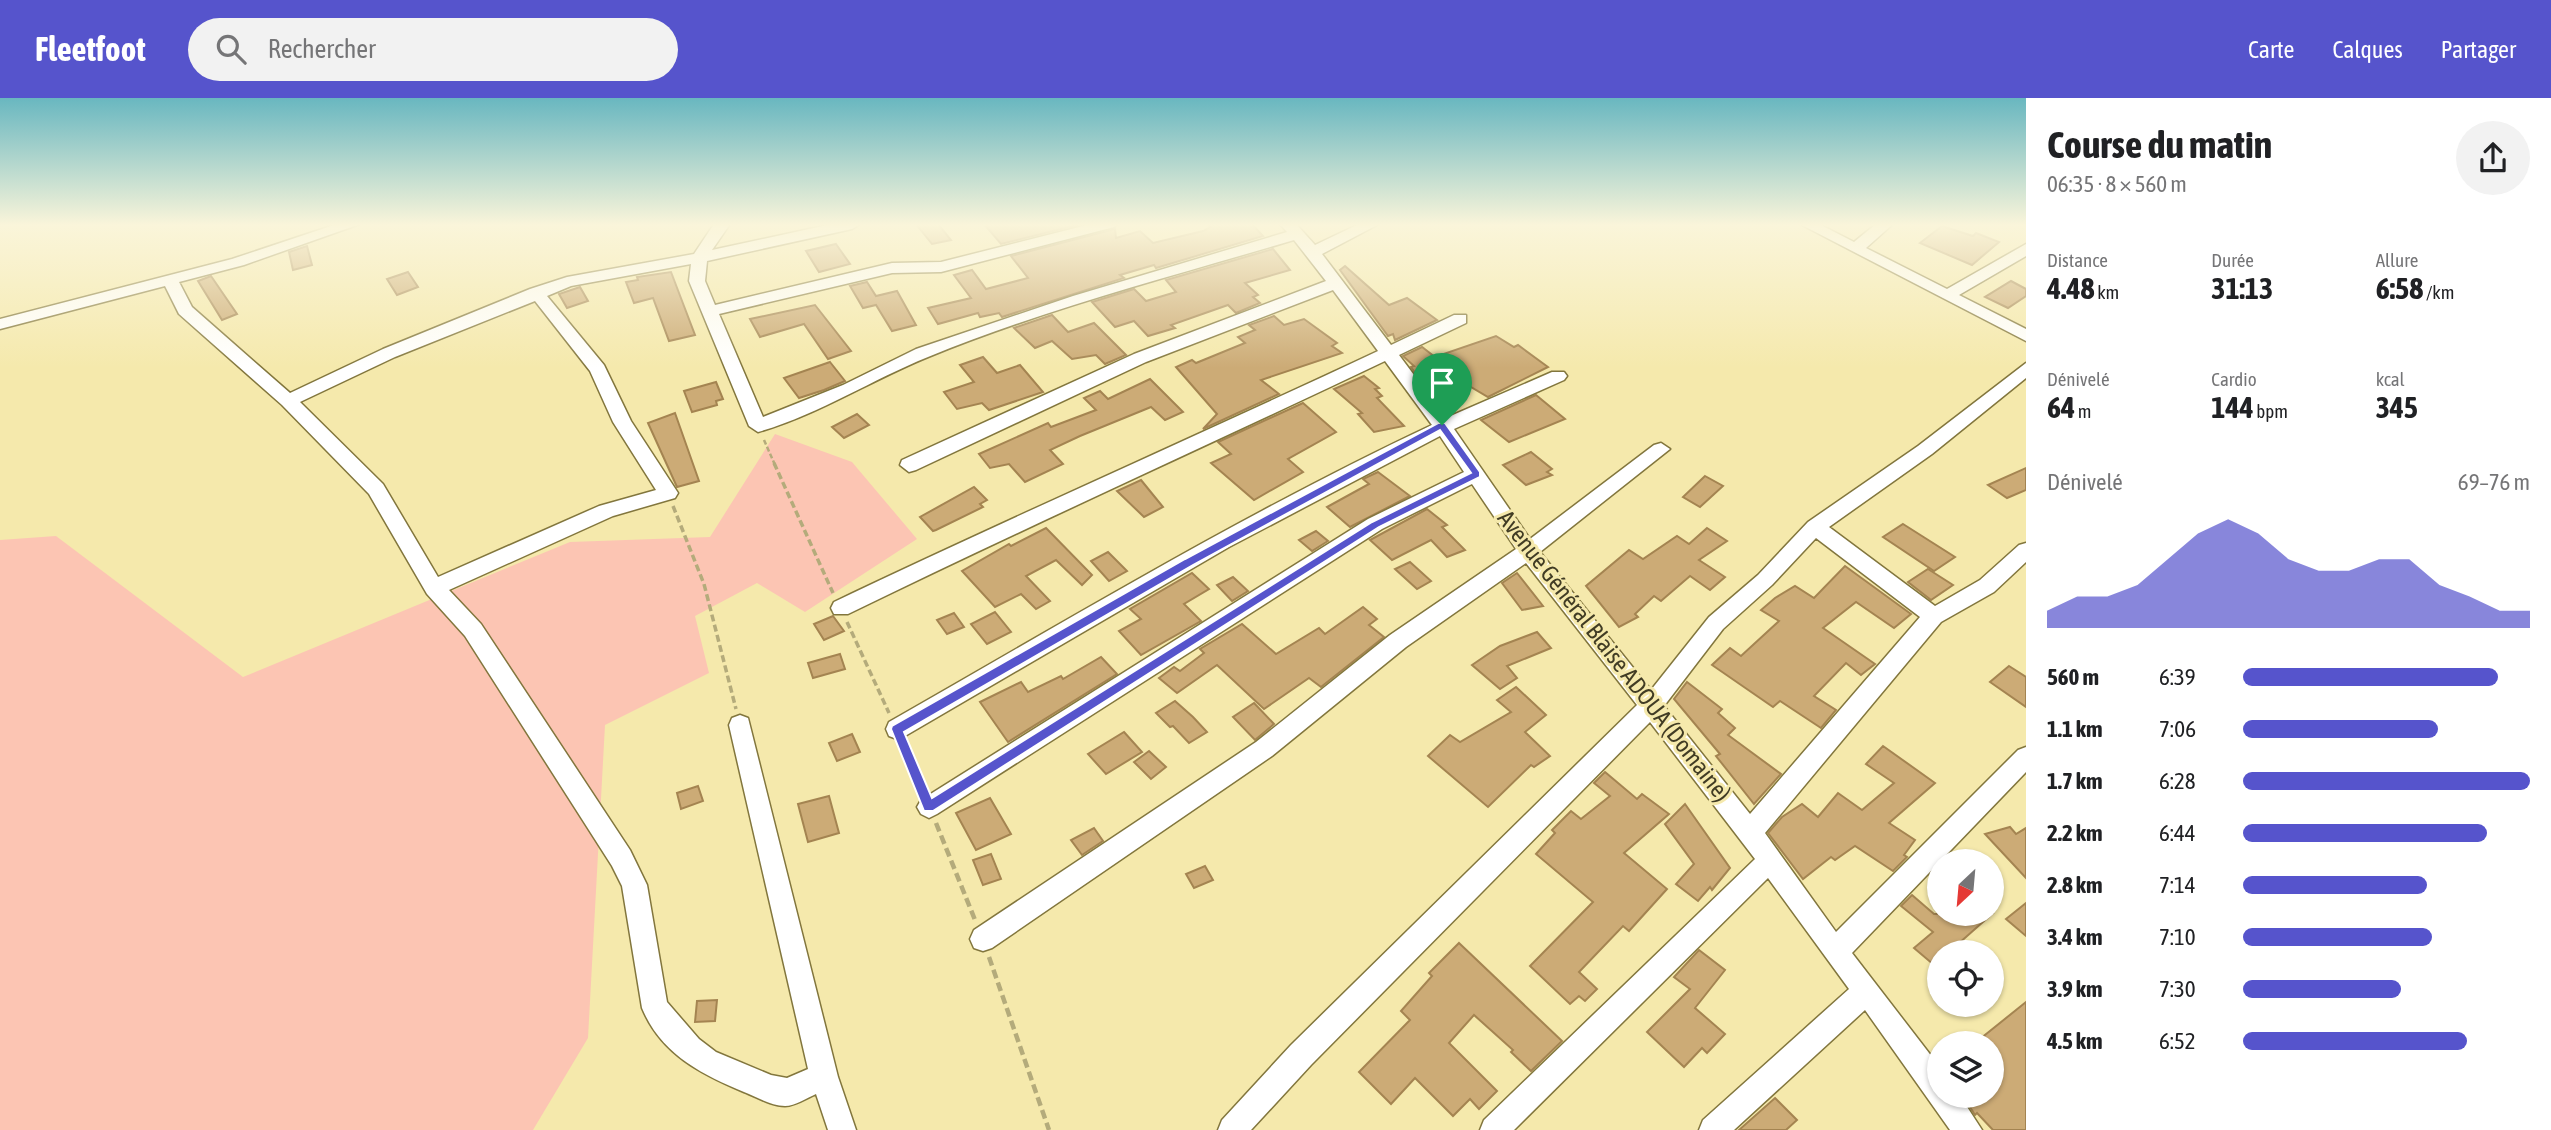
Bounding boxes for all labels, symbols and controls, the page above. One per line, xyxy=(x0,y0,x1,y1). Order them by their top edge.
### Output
search box xyxy=(188,18,678,81)
text: Fleetfoot xyxy=(35,30,146,68)
icon: search xyxy=(212,30,250,68)
text: Rechercher xyxy=(268,34,376,64)
text: Carte xyxy=(2248,36,2294,63)
text: Calques xyxy=(2332,36,2403,63)
text: Partager xyxy=(2441,36,2516,63)
button: share xyxy=(2456,121,2530,195)
text: Course du matin xyxy=(2047,123,2272,166)
text: 06:35 · 8 × 560 m xyxy=(2047,171,2187,197)
text: Distance xyxy=(2047,249,2108,271)
text: Durée xyxy=(2211,249,2254,271)
text: Allure xyxy=(2376,249,2418,271)
text: 4.48 xyxy=(2047,271,2095,305)
text: 31:13 xyxy=(2211,271,2273,305)
text: 6:58 xyxy=(2376,271,2423,305)
text: km xyxy=(2095,281,2119,303)
text: /km xyxy=(2423,281,2454,303)
pin xyxy=(1412,353,1472,425)
icon: arrive xyxy=(1423,364,1461,402)
text: Dénivelé xyxy=(2047,368,2110,390)
text: Cardio xyxy=(2211,368,2257,390)
text: kcal xyxy=(2376,368,2405,390)
text: 64 xyxy=(2047,390,2075,424)
text: 144 xyxy=(2211,390,2254,424)
text: 345 xyxy=(2376,390,2418,424)
text: m xyxy=(2075,400,2092,422)
text: bpm xyxy=(2254,400,2288,422)
text: Dénivelé xyxy=(2047,469,2123,495)
text: 69–76 m xyxy=(2458,469,2530,495)
street label: Avenue Général Blaise ADOUA (Domaine) xyxy=(1492,505,1736,806)
text: 560 m xyxy=(2047,664,2099,690)
text: 6:39 xyxy=(2159,664,2196,690)
text: 1.1 km xyxy=(2047,716,2103,742)
text: 7:06 xyxy=(2159,716,2196,742)
text: 1.7 km xyxy=(2047,768,2103,794)
text: 6:28 xyxy=(2159,768,2196,794)
text: 2.2 km xyxy=(2047,820,2103,846)
text: 6:44 xyxy=(2159,820,2196,846)
north arrow xyxy=(1927,849,2004,926)
map controls xyxy=(1927,849,2004,1108)
text: 2.8 km xyxy=(2047,872,2103,898)
text: 7:14 xyxy=(2159,872,2196,898)
text: 3.4 km xyxy=(2047,924,2103,950)
text: 7:10 xyxy=(2159,924,2196,950)
button: locate xyxy=(1927,940,2004,1017)
text: 3.9 km xyxy=(2047,976,2103,1002)
text: 7:30 xyxy=(2159,976,2196,1002)
text: 4.5 km xyxy=(2047,1028,2103,1054)
text: 6:52 xyxy=(2159,1028,2196,1054)
button: layers xyxy=(1927,1031,2004,1108)

